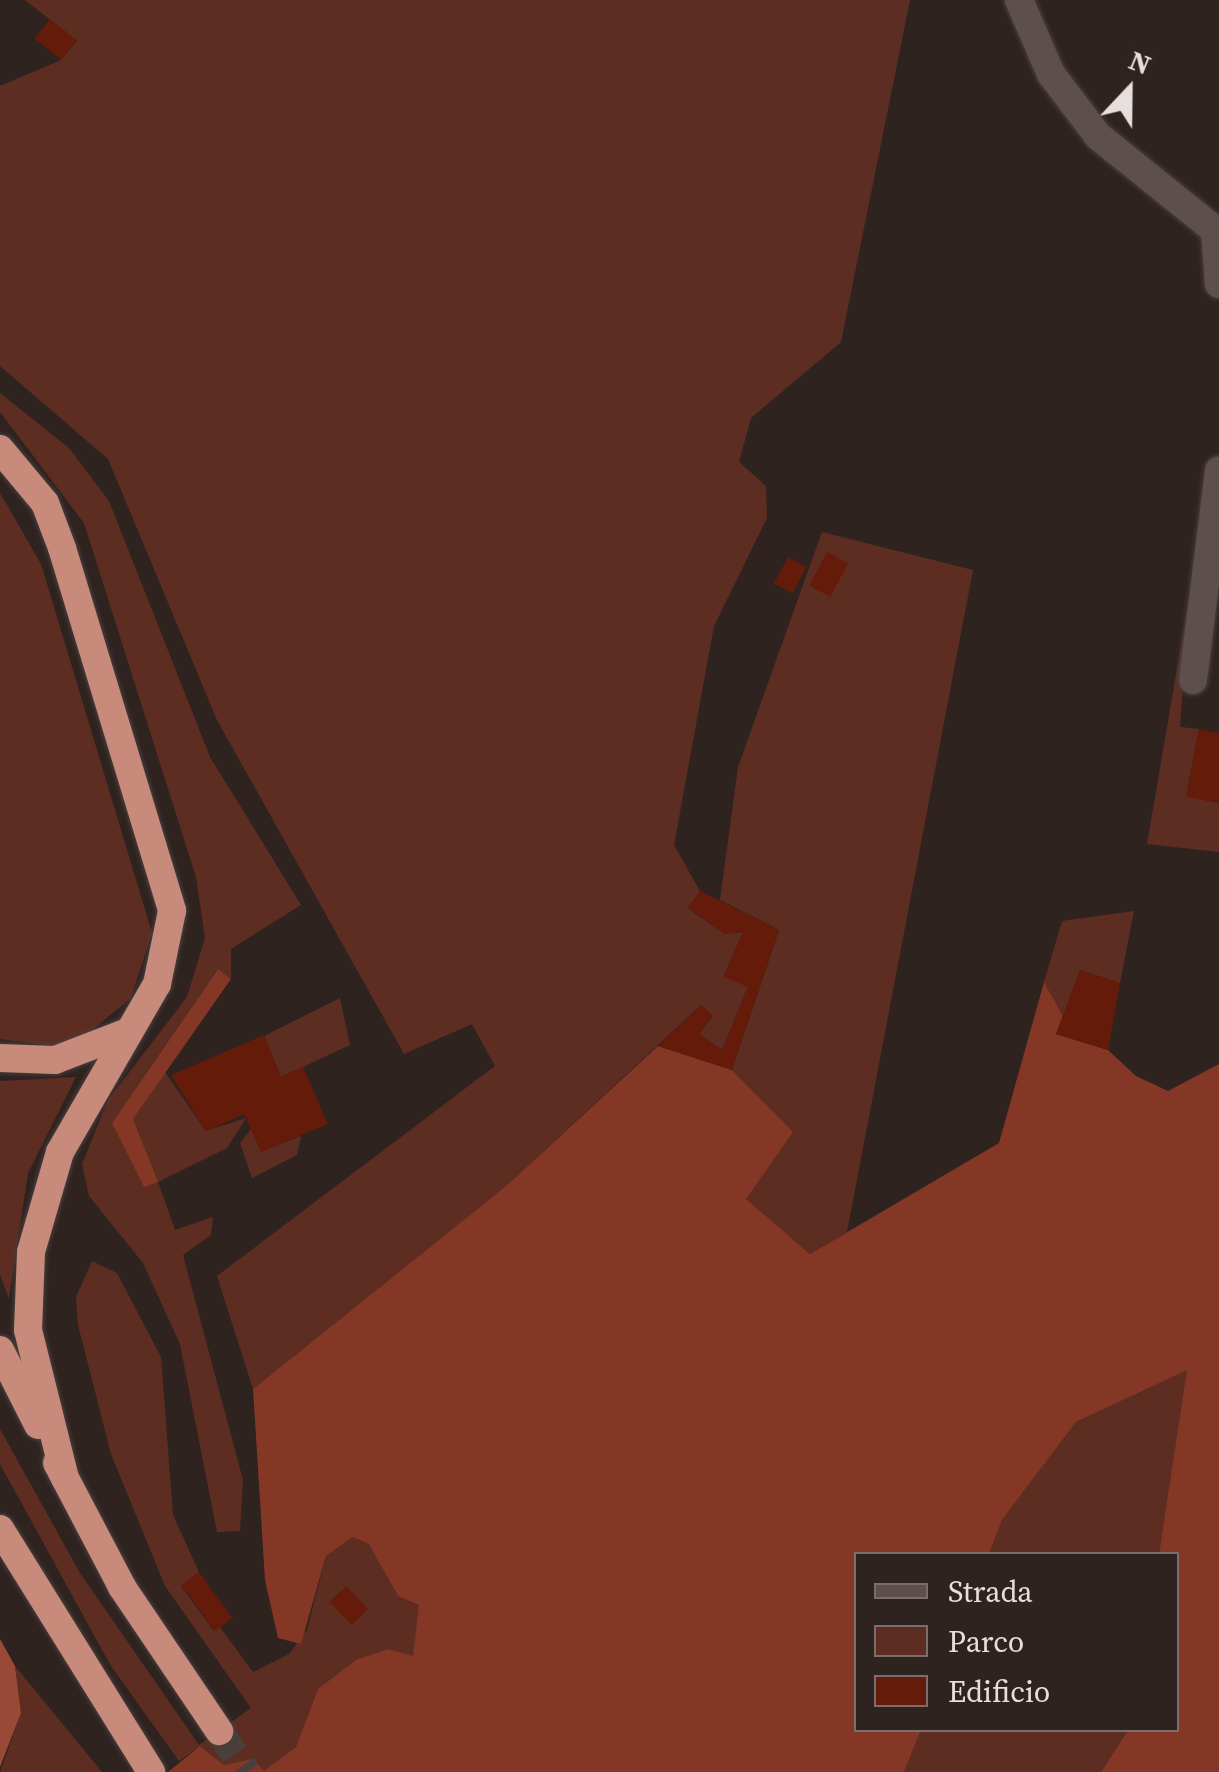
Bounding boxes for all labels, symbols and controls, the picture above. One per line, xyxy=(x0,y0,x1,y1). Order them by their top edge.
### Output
north arrow xyxy=(1079,40,1179,140)
text: N xyxy=(1124,41,1157,84)
legend xyxy=(854,1552,1179,1732)
text: Strada xyxy=(948,1571,1032,1612)
text: Parco xyxy=(948,1621,1024,1662)
text: Edificio xyxy=(948,1671,1050,1712)

